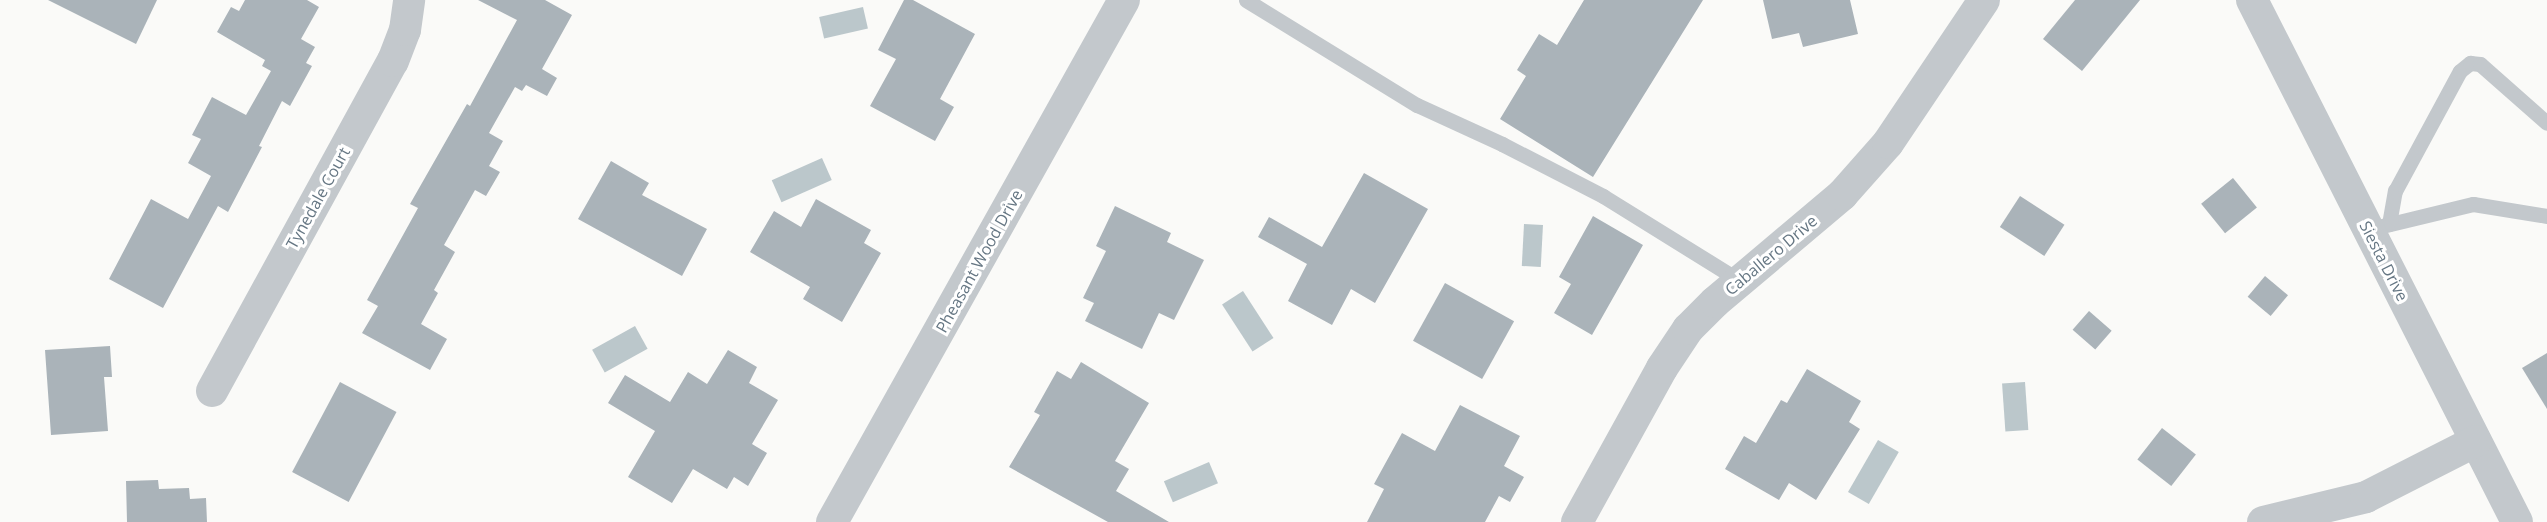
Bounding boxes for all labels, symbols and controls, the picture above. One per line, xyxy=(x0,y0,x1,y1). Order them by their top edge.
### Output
street label: Tynedale Court xyxy=(282,144,354,252)
street label: Pheasant Wood Drive xyxy=(932,186,1026,336)
street label: Caballero Drive xyxy=(1721,211,1821,299)
street label: Siesta Drive xyxy=(2356,218,2412,304)

